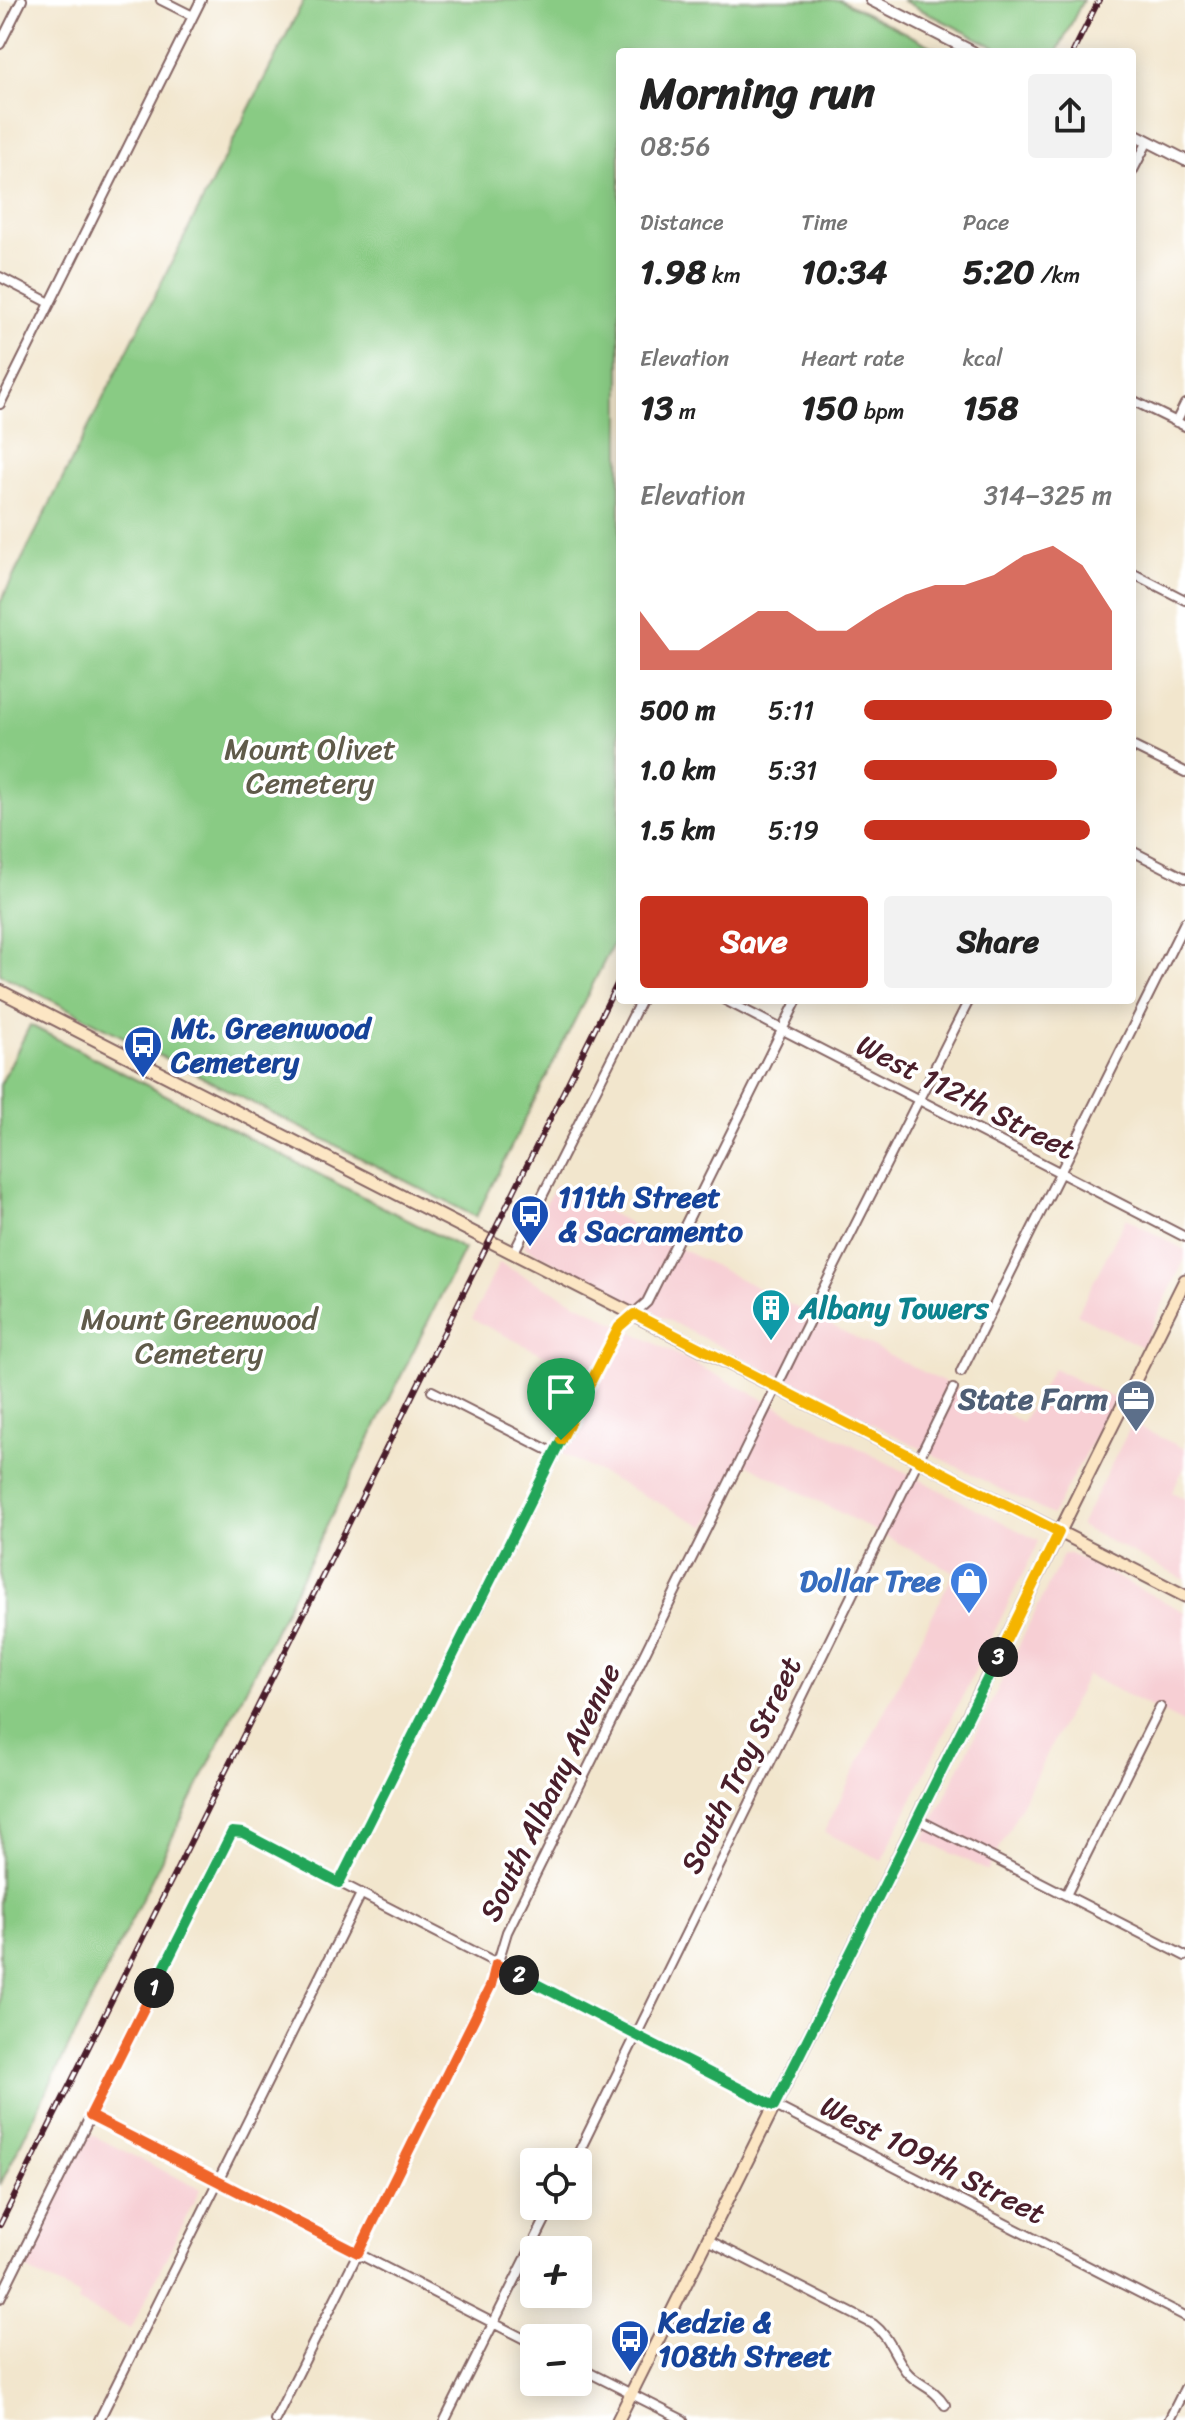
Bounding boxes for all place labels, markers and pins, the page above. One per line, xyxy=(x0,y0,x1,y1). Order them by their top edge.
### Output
place label: Mt. Greenwood Cemetery xyxy=(170,1001,372,1089)
bus stop icon: Mt. Greenwood Cemetery xyxy=(122,1024,164,1079)
place label: 111th Street & Sacramento xyxy=(558,1170,744,1258)
bus stop icon: 111th Street & Sacramento xyxy=(509,1193,551,1248)
place label: Albany Towers xyxy=(797,1281,990,1335)
building icon: Albany Towers xyxy=(750,1287,792,1342)
pin xyxy=(527,1358,595,1440)
place label: State Farm xyxy=(957,1372,1108,1426)
office icon: State Farm xyxy=(1115,1378,1157,1433)
place label: Dollar Tree xyxy=(799,1554,942,1608)
shop icon: Dollar Tree xyxy=(948,1560,990,1615)
pin: 3 xyxy=(978,1637,1018,1677)
pin: 2 xyxy=(499,1955,539,1995)
pin: 1 xyxy=(134,1968,174,2008)
place label: Kedzie & 108th Street xyxy=(657,2295,832,2383)
bus stop icon: Kedzie & 108th Street xyxy=(609,2318,651,2373)

